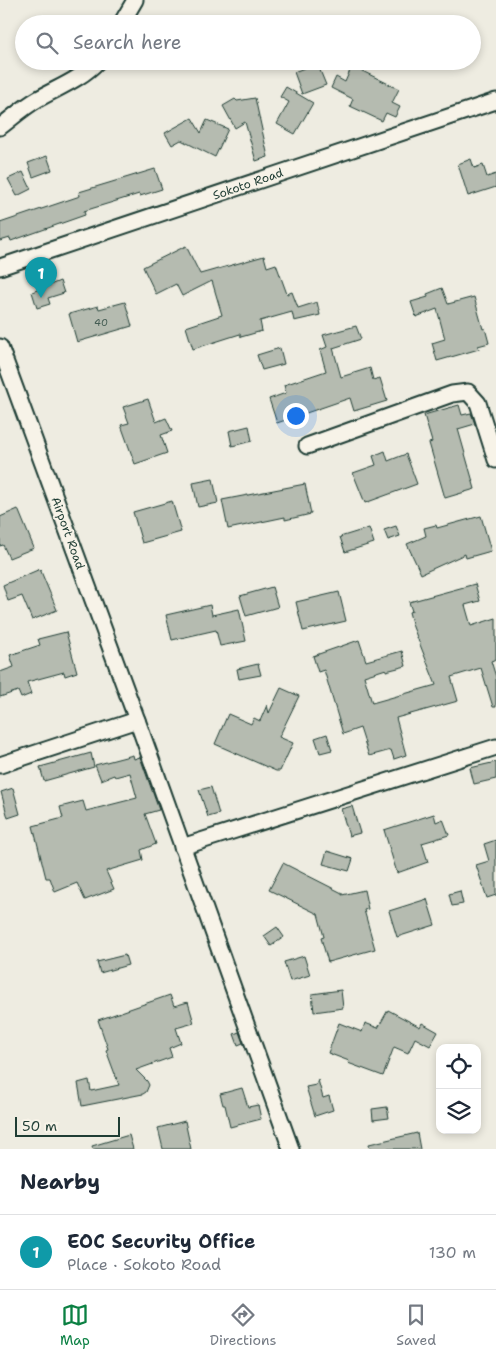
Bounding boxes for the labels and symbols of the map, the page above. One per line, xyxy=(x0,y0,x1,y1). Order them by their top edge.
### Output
street label: Sokoto Road xyxy=(211,164,286,204)
pin: 1 xyxy=(25,257,57,298)
house number: 40 xyxy=(94,316,108,329)
your location xyxy=(283,403,309,429)
street label: Airport Road xyxy=(48,495,89,572)
scale bar xyxy=(15,1114,120,1137)

